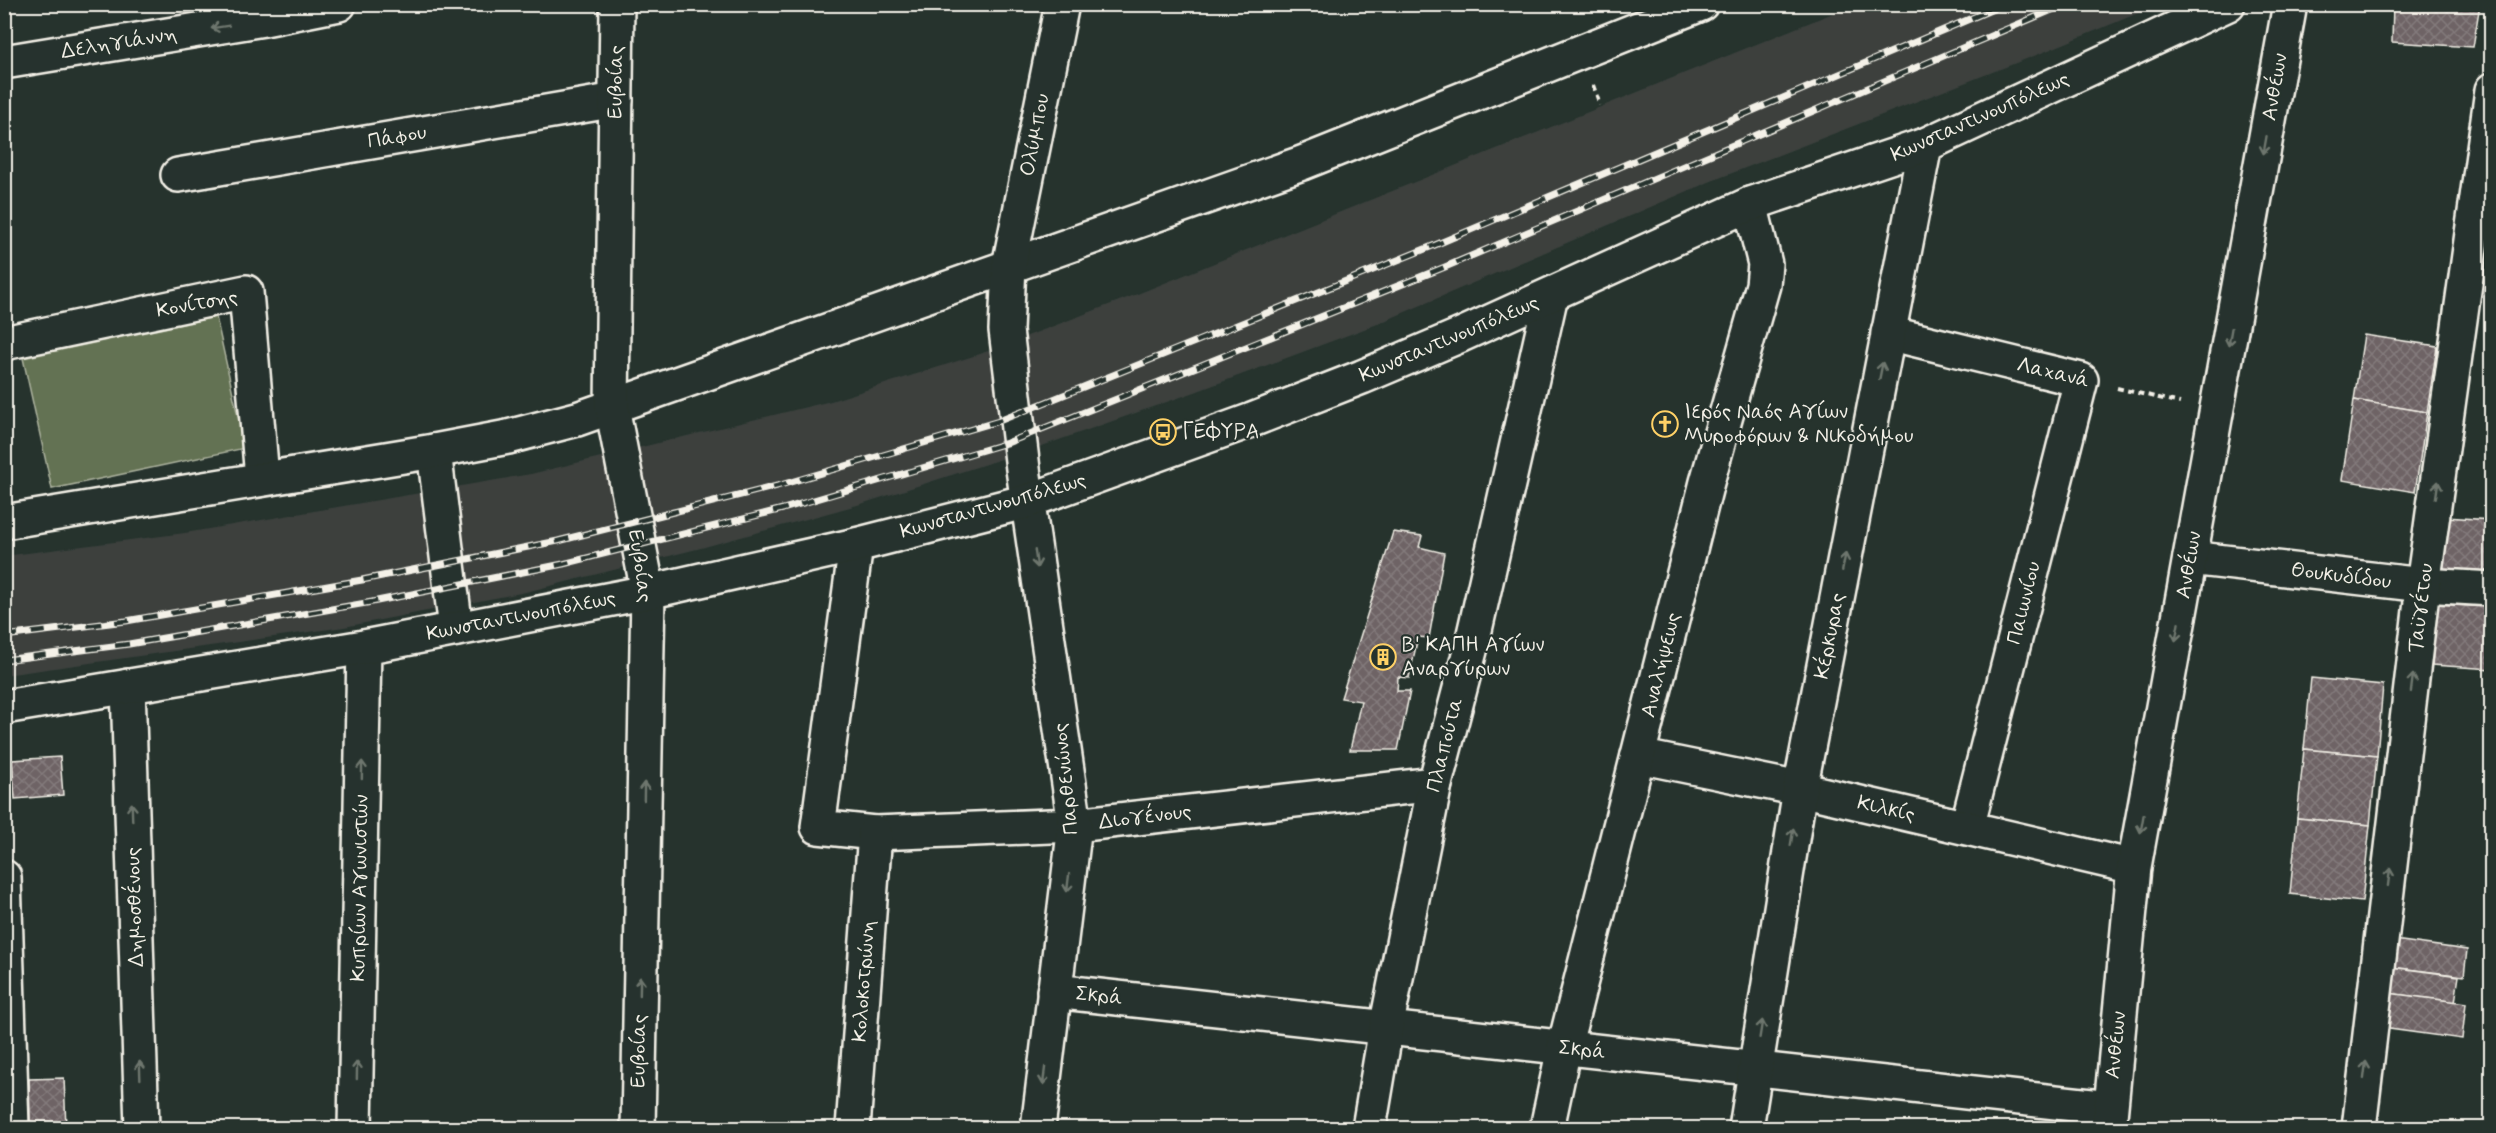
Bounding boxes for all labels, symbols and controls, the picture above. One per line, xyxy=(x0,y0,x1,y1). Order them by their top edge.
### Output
street label: Δεληγιάννη xyxy=(59,20,179,66)
one-way arrow xyxy=(210,21,230,32)
street label: Ευβοίας xyxy=(601,45,631,119)
street label: Ανθέων xyxy=(2254,51,2295,123)
street label: Κωνσταντινουπόλεως xyxy=(1886,65,2074,169)
street label: Ολύμπου xyxy=(1013,91,1057,179)
street label: Πάφου xyxy=(365,118,429,156)
one-way arrow xyxy=(2259,134,2270,154)
street label: Κονίτσης xyxy=(154,283,240,325)
street label: Κωνσταντινουπόλεως xyxy=(1355,289,1543,389)
one-way arrow xyxy=(2224,326,2235,346)
street label: Λαχανά xyxy=(2014,351,2092,395)
one-way arrow xyxy=(1876,362,1887,381)
place label: Ιερός Ναός Αγίων Μυροφόρων & Νικοδήμου xyxy=(1684,398,1913,450)
church icon: Ιερός Ναός Αγίων Μυροφόρων & Νικοδήμου xyxy=(1650,409,1680,439)
bus stop icon: ΓΕΦΥΡΑ xyxy=(1148,417,1178,447)
place label: ΓΕΦΥΡΑ xyxy=(1182,418,1259,446)
street label: Κωνσταντινουπόλεως xyxy=(897,466,1089,546)
one-way arrow xyxy=(2431,480,2442,500)
street label: Ευβοίας xyxy=(621,528,659,604)
street label: Ανθέων xyxy=(2168,529,2209,601)
one-way arrow xyxy=(1031,548,1042,568)
one-way arrow xyxy=(1839,553,1850,573)
street label: Θουκυδίδου xyxy=(2289,556,2393,596)
street label: Παιωνίου xyxy=(2000,559,2048,647)
street label: Ταϋγέτου xyxy=(2401,562,2440,654)
street label: Κωνσταντινουπόλεως xyxy=(424,584,618,648)
street label: Κέρκυρας xyxy=(1807,590,1852,682)
street label: Αναλήψεως xyxy=(1634,609,1688,721)
one-way arrow xyxy=(2171,622,2182,641)
place label: Β' ΚΑΠΗ Αγίων Αναργύρων xyxy=(1402,631,1545,683)
building icon: Β' ΚΑΠΗ Αγίων Αναργύρων xyxy=(1368,642,1398,672)
one-way arrow xyxy=(2407,674,2418,694)
street label: Πλαπούτα xyxy=(1420,695,1470,795)
street label: Παρθενώνος xyxy=(1046,722,1086,836)
one-way arrow xyxy=(356,761,368,781)
one-way arrow xyxy=(638,782,650,802)
street label: Κιλκίς xyxy=(1854,789,1918,829)
street label: Κυπρίων Αγωνιστών xyxy=(344,794,376,982)
street label: Διογένους xyxy=(1097,796,1193,837)
one-way arrow xyxy=(126,803,138,823)
one-way arrow xyxy=(2136,813,2147,833)
one-way arrow xyxy=(1787,827,1798,847)
street label: Δημοσθένους xyxy=(118,847,151,967)
one-way arrow xyxy=(2383,867,2394,887)
one-way arrow xyxy=(1062,872,1073,892)
street label: Κολοκοτρώνη xyxy=(846,919,882,1043)
one-way arrow xyxy=(635,977,646,997)
street label: Σκρά xyxy=(1074,980,1124,1012)
street label: Ανθέων xyxy=(2098,1010,2133,1080)
street label: Ευβοίας xyxy=(624,1014,654,1088)
one-way arrow xyxy=(1756,1020,1767,1039)
street label: Σκρά xyxy=(1557,1034,1607,1066)
one-way arrow xyxy=(134,1061,146,1081)
one-way arrow xyxy=(351,1061,362,1081)
one-way arrow xyxy=(2360,1061,2371,1081)
one-way arrow xyxy=(1039,1066,1050,1086)

